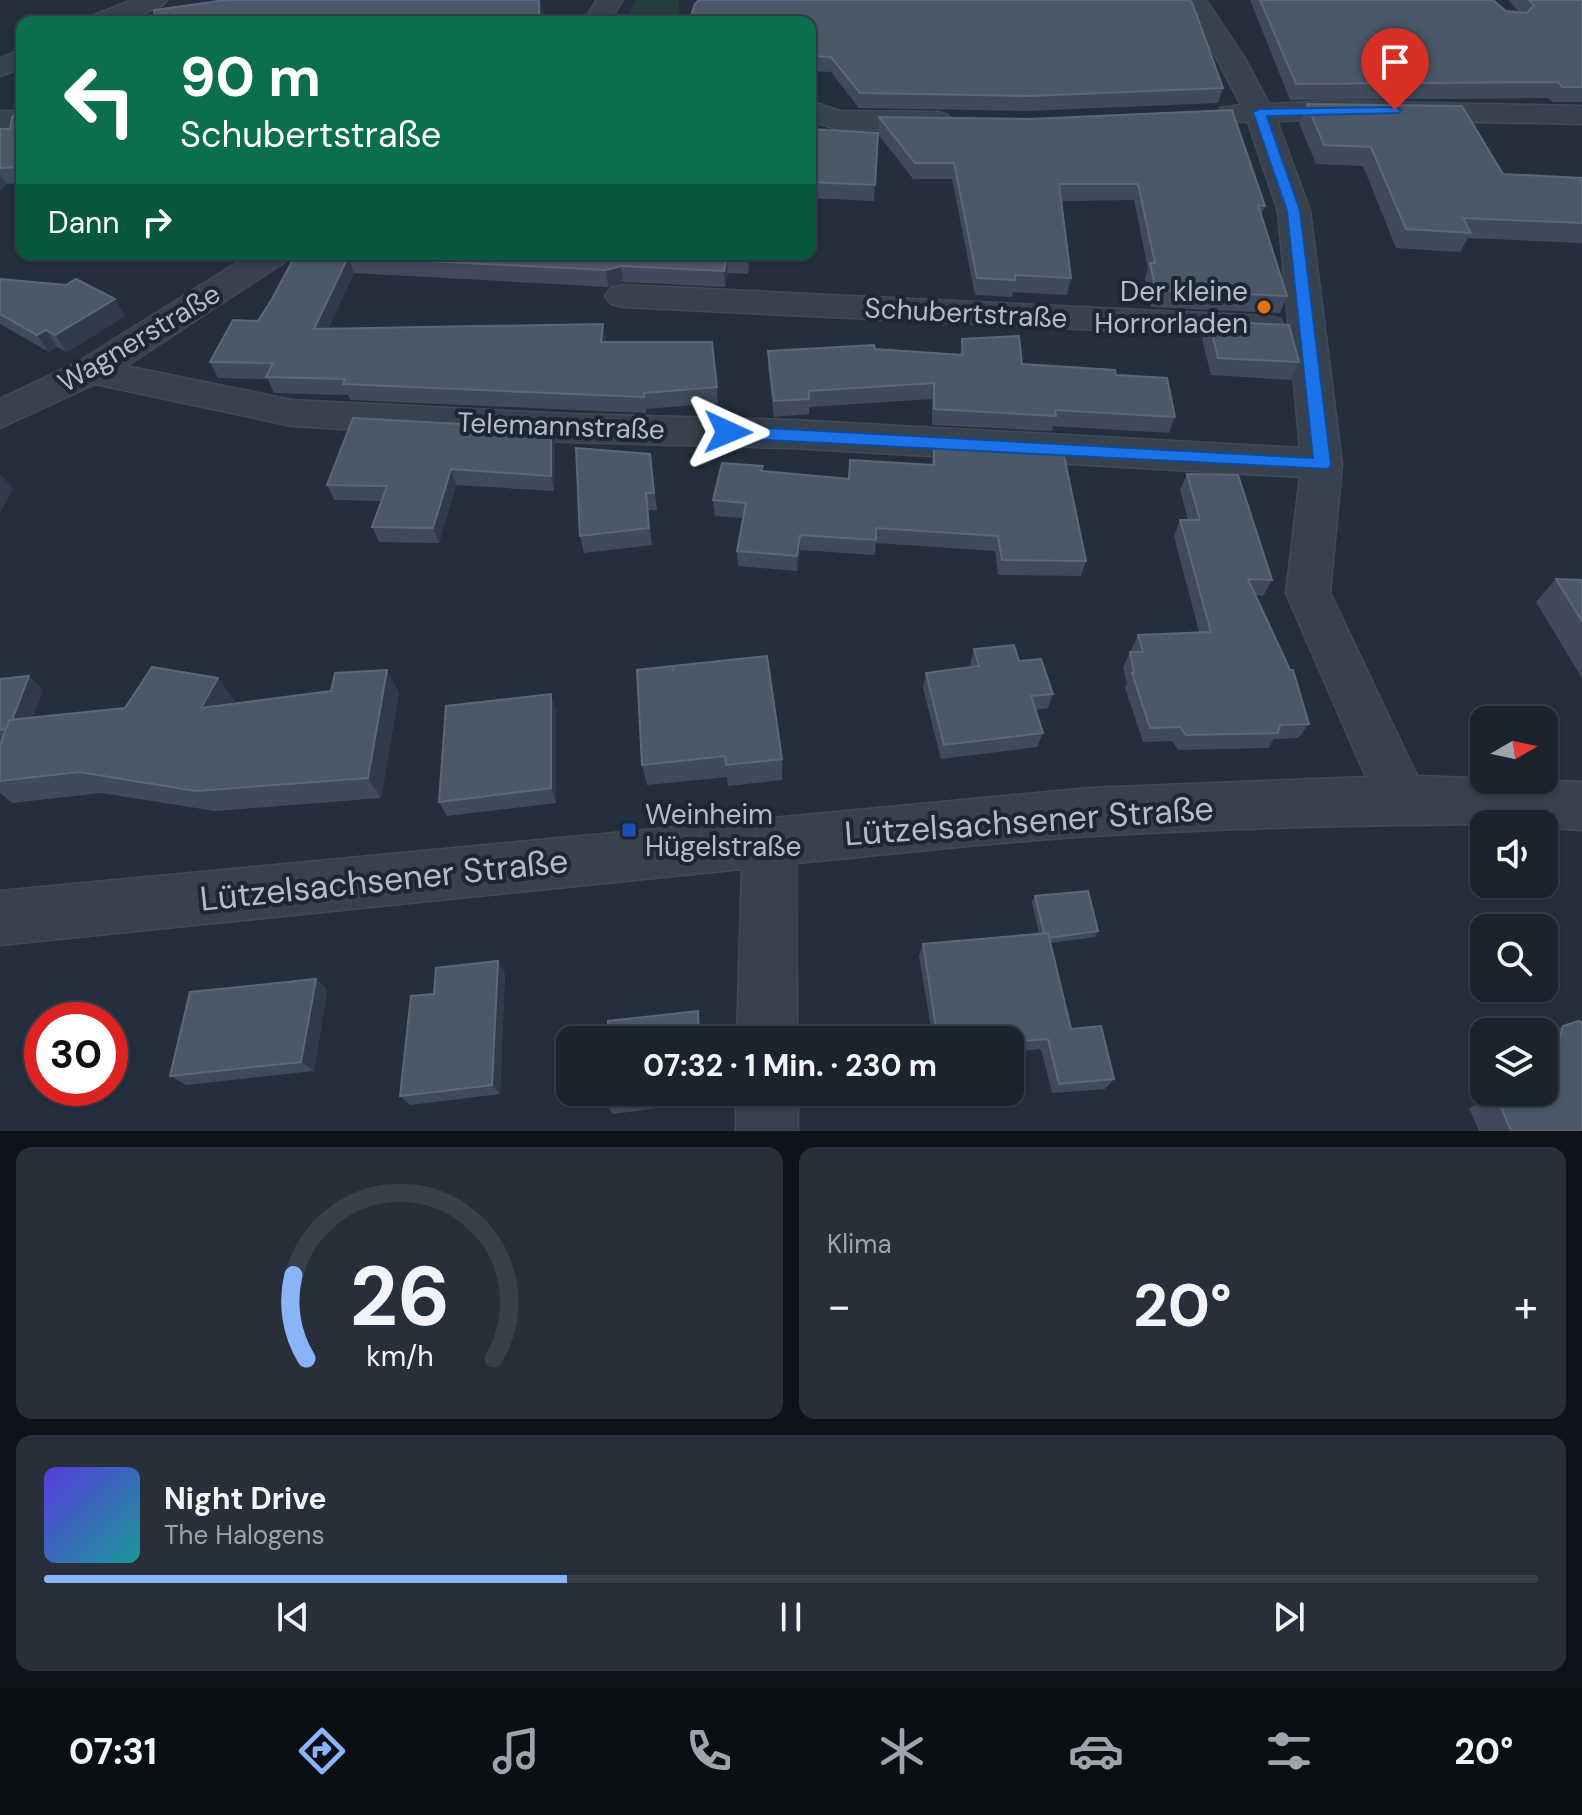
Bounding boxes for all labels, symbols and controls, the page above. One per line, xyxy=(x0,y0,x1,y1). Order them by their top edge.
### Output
pin xyxy=(1361,28,1429,110)
text: 90 m xyxy=(180,40,321,113)
icon: arrive xyxy=(1373,40,1417,84)
icon: left xyxy=(48,48,152,152)
text: Schubertstraße xyxy=(180,111,441,158)
icon: right xyxy=(135,200,179,244)
text: Dann xyxy=(48,203,119,242)
place label: Der kleine Horrorladen xyxy=(1094,273,1248,342)
street label: Wagnerstraße xyxy=(51,275,227,401)
street label: Schubertstraße xyxy=(864,289,1068,337)
marker: Der kleine Horrorladen xyxy=(1255,298,1273,316)
position arrow xyxy=(686,390,770,474)
street label: Telemannstraße xyxy=(457,404,665,448)
north arrow xyxy=(1470,706,1558,794)
map controls xyxy=(1470,706,1558,1106)
street label: Lützelsachsener Straße xyxy=(843,786,1215,856)
place label: Weinheim Hügelstraße xyxy=(645,796,801,865)
button: sound xyxy=(1470,810,1558,898)
marker: Weinheim Hügelstraße xyxy=(620,821,638,839)
street label: Lützelsachsener Straße xyxy=(198,838,570,922)
button: search xyxy=(1470,914,1558,1002)
speed limit sign: 30 xyxy=(24,1002,128,1106)
button: layers xyxy=(1470,1018,1558,1106)
text: 07:32 · 1 Min. · 230 m xyxy=(643,1046,937,1085)
text: Klima xyxy=(827,1227,892,1261)
text: 26 xyxy=(349,1242,450,1351)
text: 20° xyxy=(1133,1266,1232,1345)
text: − xyxy=(827,1277,851,1335)
text: + xyxy=(1514,1277,1538,1335)
text: km/h xyxy=(366,1338,433,1375)
text: Night Drive xyxy=(164,1479,327,1518)
text: The Halogens xyxy=(164,1518,324,1552)
icon: previous xyxy=(271,1595,315,1639)
icon: pause xyxy=(769,1595,813,1639)
icon: next xyxy=(1267,1595,1311,1639)
icon: directions xyxy=(294,1723,350,1779)
icon: music xyxy=(488,1723,544,1779)
icon: phone xyxy=(681,1723,737,1779)
icon: climate xyxy=(874,1723,930,1779)
icon: car xyxy=(1068,1723,1124,1779)
icon: filters xyxy=(1261,1723,1317,1779)
text: 07:31 xyxy=(69,1728,157,1775)
text: 20° xyxy=(1454,1728,1513,1775)

